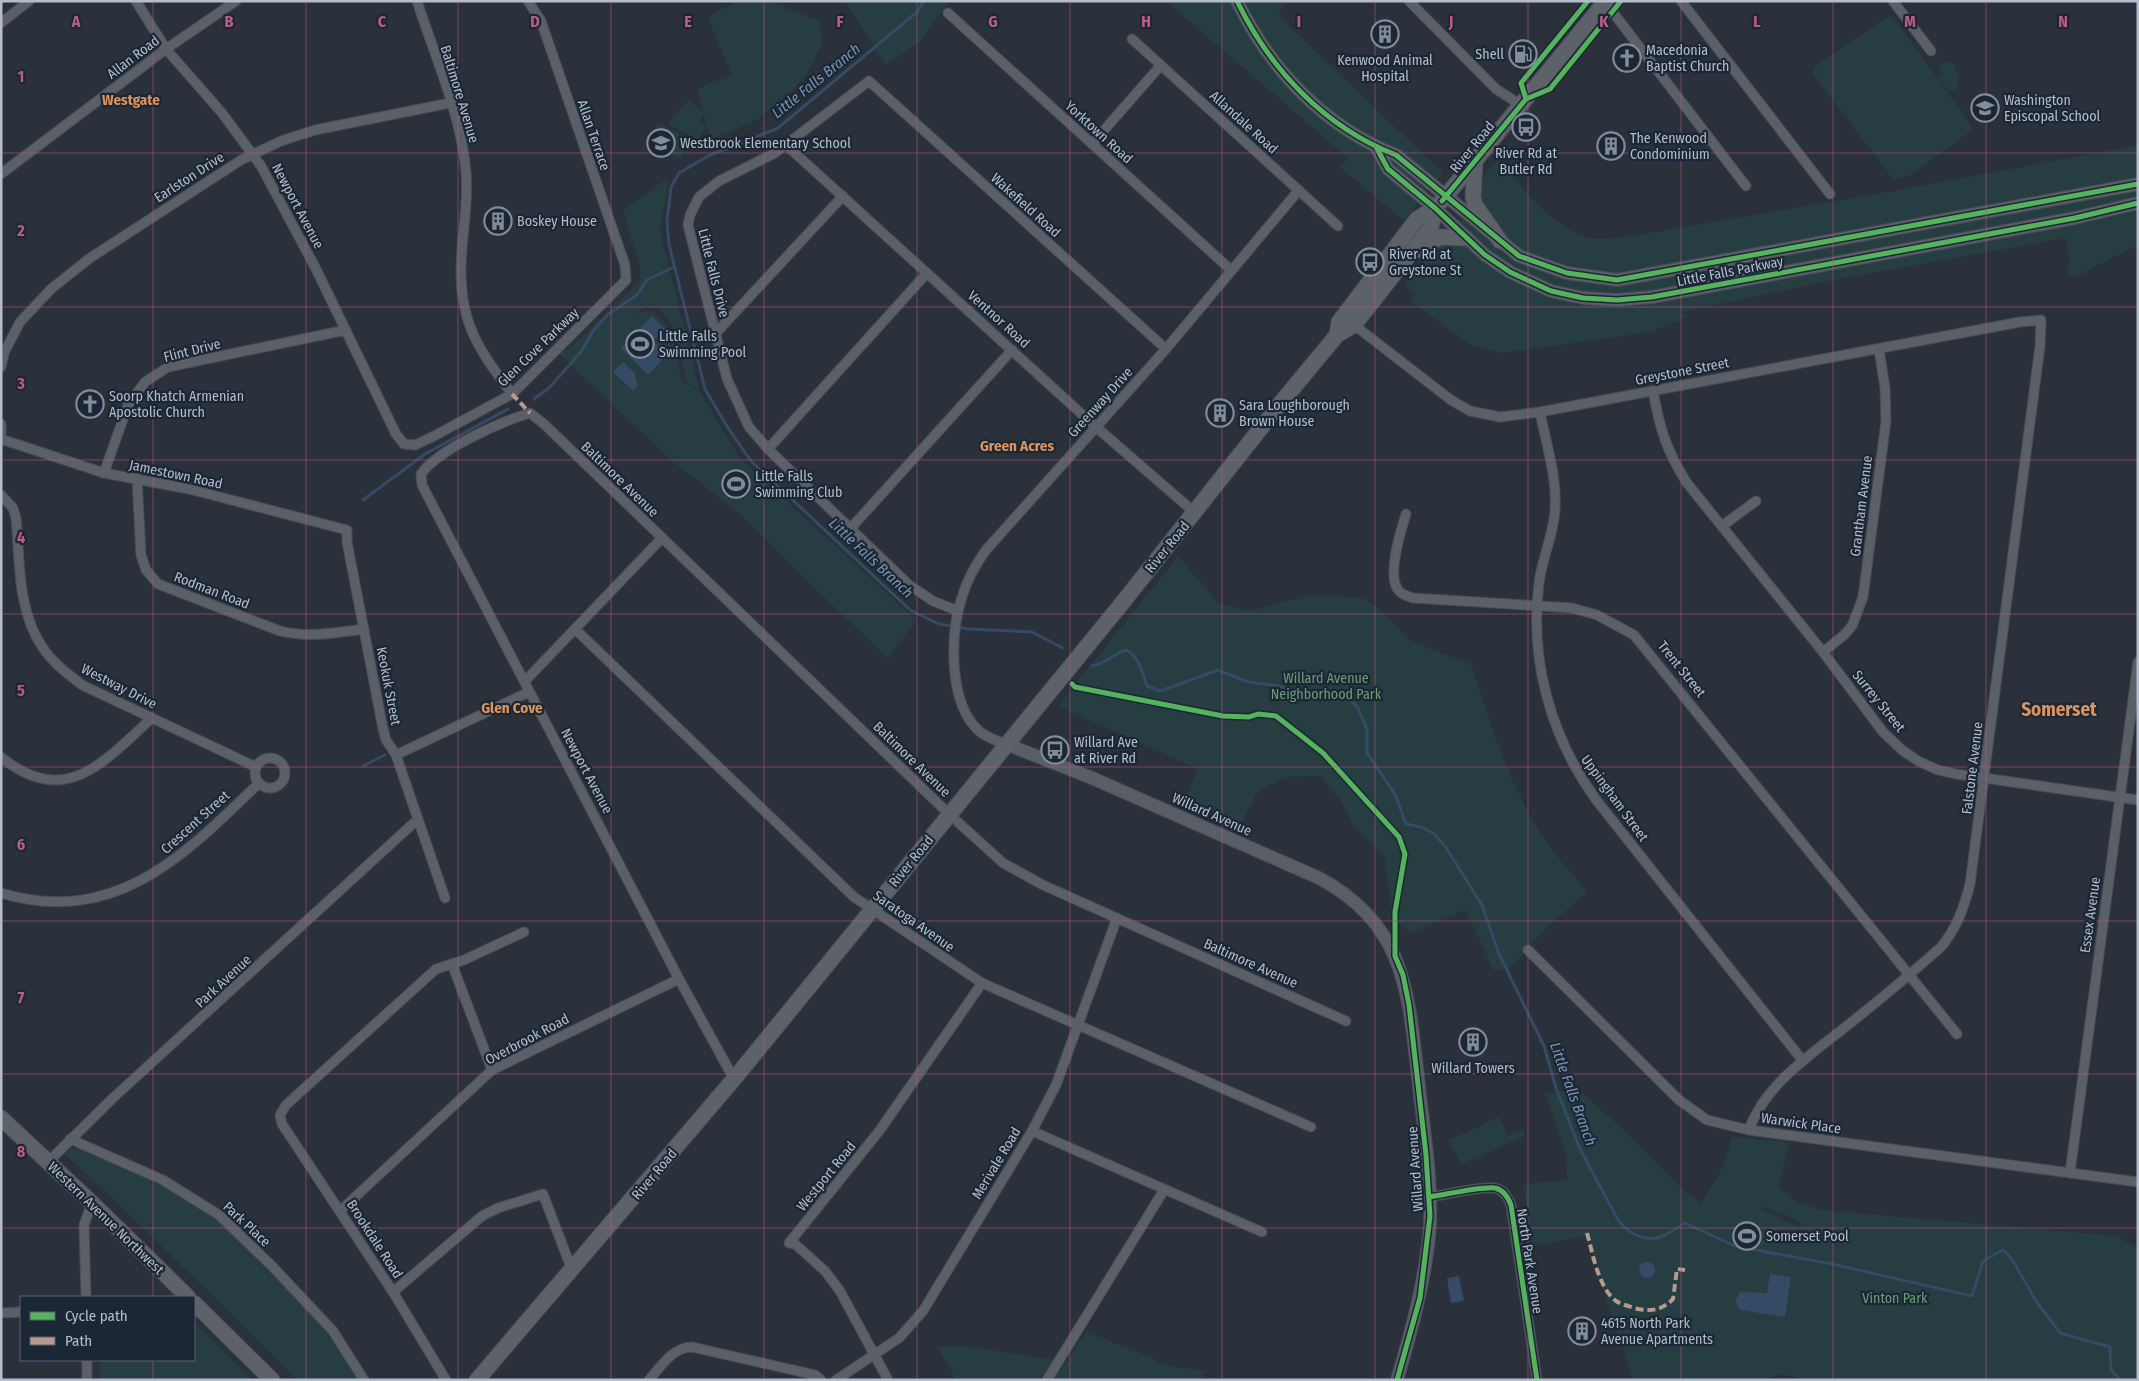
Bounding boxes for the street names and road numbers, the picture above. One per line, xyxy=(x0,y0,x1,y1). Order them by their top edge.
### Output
street label: Allan Road xyxy=(104,32,163,83)
street label: Baltimore Avenue xyxy=(437,43,482,145)
street label: Allandale Road xyxy=(1206,87,1281,157)
street label: Yorktown Road xyxy=(1061,97,1136,167)
street label: Allan Terrace xyxy=(573,98,614,173)
street label: River Road xyxy=(1446,118,1498,177)
street label: Earlston Drive xyxy=(151,148,227,206)
street label: Newport Avenue xyxy=(268,161,327,252)
street label: Wakefield Road xyxy=(987,170,1064,241)
street label: Little Falls Drive xyxy=(694,227,733,319)
street label: Little Falls Parkway xyxy=(1675,253,1785,290)
street label: Ventnor Road xyxy=(964,287,1033,352)
street label: Glen Cove Parkway xyxy=(494,304,583,390)
street label: Flint Drive xyxy=(162,335,222,366)
street label: Greystone Street xyxy=(1634,354,1731,389)
street label: Greenway Drive xyxy=(1064,364,1136,441)
street label: Baltimore Avenue xyxy=(577,438,662,521)
street label: Grantham Avenue xyxy=(1847,454,1876,558)
street label: Jamestown Road xyxy=(128,456,224,493)
street label: River Road xyxy=(1141,518,1193,577)
street label: Rodman Road xyxy=(172,568,252,613)
street label: Trent Street xyxy=(1654,638,1710,701)
street label: Keokuk Street xyxy=(373,645,405,727)
street label: Westway Drive xyxy=(78,660,160,713)
street label: Surrey Street xyxy=(1849,667,1909,736)
street label: Baltimore Avenue xyxy=(869,718,954,801)
street label: Falstone Avenue xyxy=(1958,721,1987,815)
street label: Newport Avenue xyxy=(557,726,616,817)
street label: Uppingham Street xyxy=(1577,751,1652,845)
street label: Crescent Street xyxy=(157,787,234,858)
street label: Willard Avenue xyxy=(1169,789,1254,840)
street label: River Road xyxy=(885,832,937,891)
street label: Essex Avenue xyxy=(2077,876,2104,954)
street label: Saratoga Avenue xyxy=(870,887,958,956)
street label: Baltimore Avenue xyxy=(1201,935,1300,992)
street label: Park Avenue xyxy=(192,951,255,1012)
street label: Overbrook Road xyxy=(483,1010,572,1069)
street label: Warwick Place xyxy=(1760,1109,1842,1138)
street label: Merivale Road xyxy=(968,1124,1025,1202)
street label: Willard Avenue xyxy=(1404,1126,1427,1212)
street label: Westport Road xyxy=(793,1138,860,1214)
street label: River Road xyxy=(628,1145,681,1203)
street label: Western Avenue Northwest xyxy=(44,1158,168,1279)
street label: Brookdale Road xyxy=(343,1197,406,1282)
street label: Park Place xyxy=(219,1198,274,1251)
street label: North Park Avenue xyxy=(1513,1207,1546,1315)

